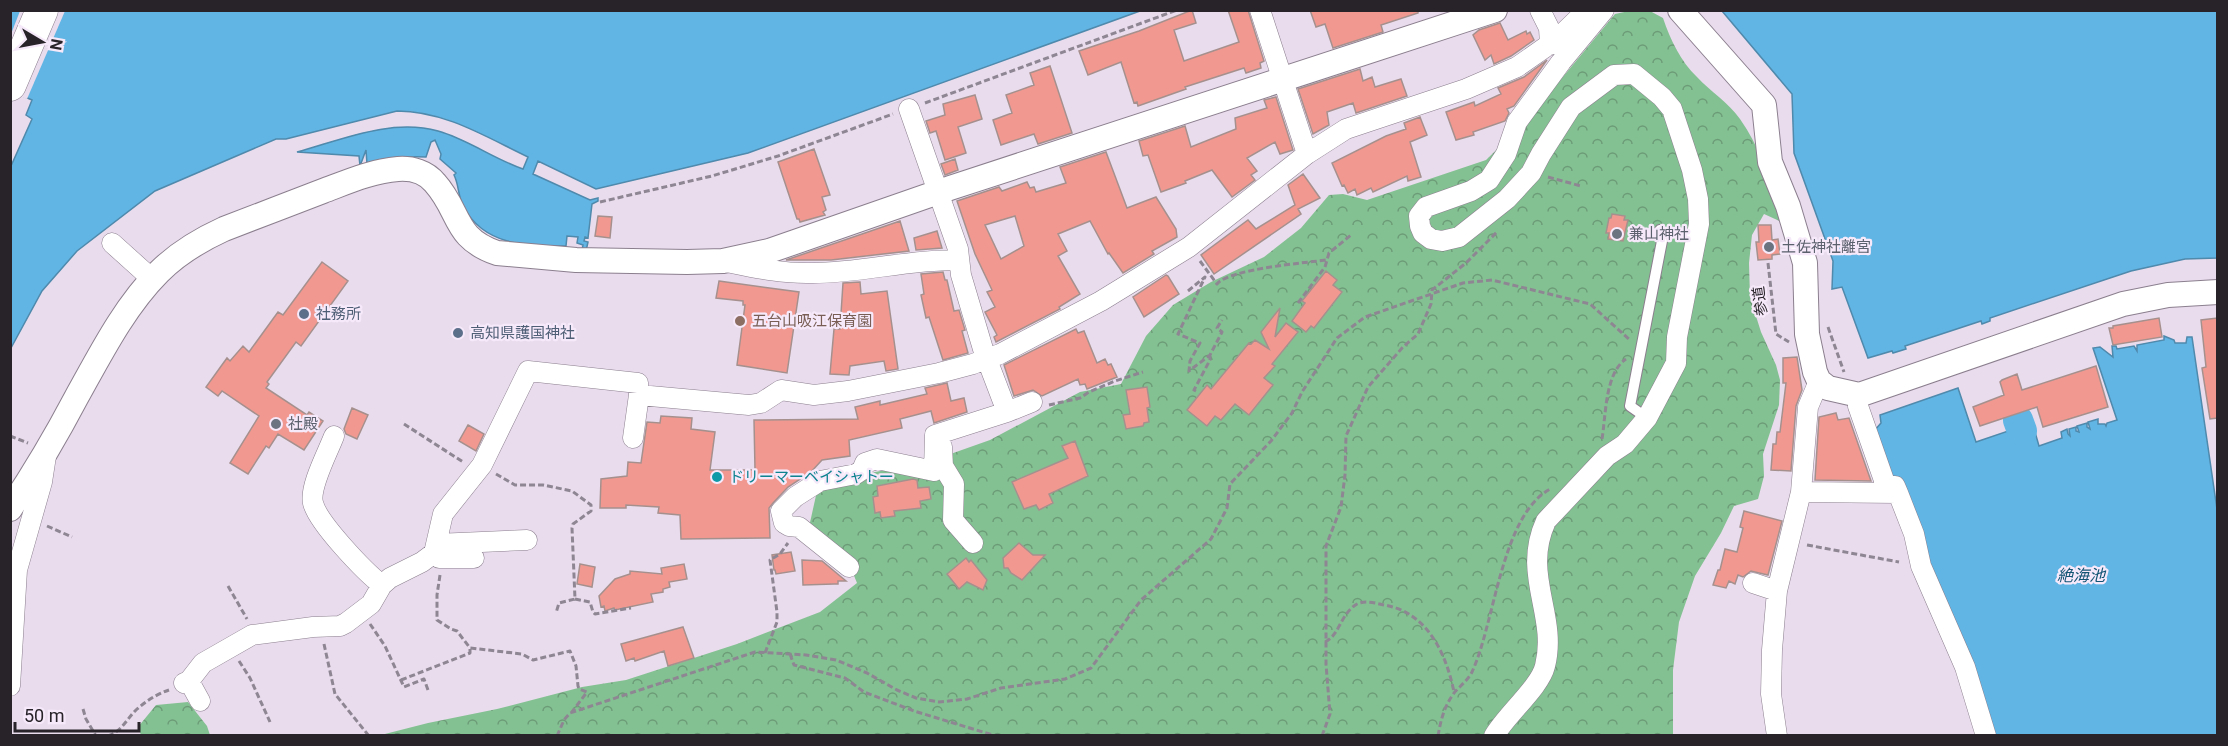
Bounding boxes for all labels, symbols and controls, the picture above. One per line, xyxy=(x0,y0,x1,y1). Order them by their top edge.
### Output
north arrow xyxy=(12,12,72,72)
text: N xyxy=(46,37,67,52)
place label: 兼山神社 xyxy=(1629,225,1689,243)
marker: 兼山神社 xyxy=(1610,227,1624,241)
place label: 土佐神社離宮 xyxy=(1781,238,1871,256)
marker: 土佐神社離宮 xyxy=(1762,240,1776,254)
street label: 参道 xyxy=(1749,285,1771,317)
place label: 社務所 xyxy=(316,305,361,323)
marker: 社務所 xyxy=(297,307,311,321)
place label: 五台山吸江保育園 xyxy=(752,312,872,330)
marker: 五台山吸江保育園 xyxy=(733,314,747,328)
place label: 高知県護国神社 xyxy=(470,324,575,342)
marker: 高知県護国神社 xyxy=(451,326,465,340)
place label: 社殿 xyxy=(288,415,318,433)
marker: 社殿 xyxy=(269,417,283,431)
place label: ドリーマーベイシャトー xyxy=(729,468,894,486)
marker: ドリーマーベイシャトー xyxy=(710,470,724,484)
water label: 絶海池 xyxy=(2057,566,2107,585)
scale bar xyxy=(15,695,140,733)
text: 50 m xyxy=(24,705,64,726)

